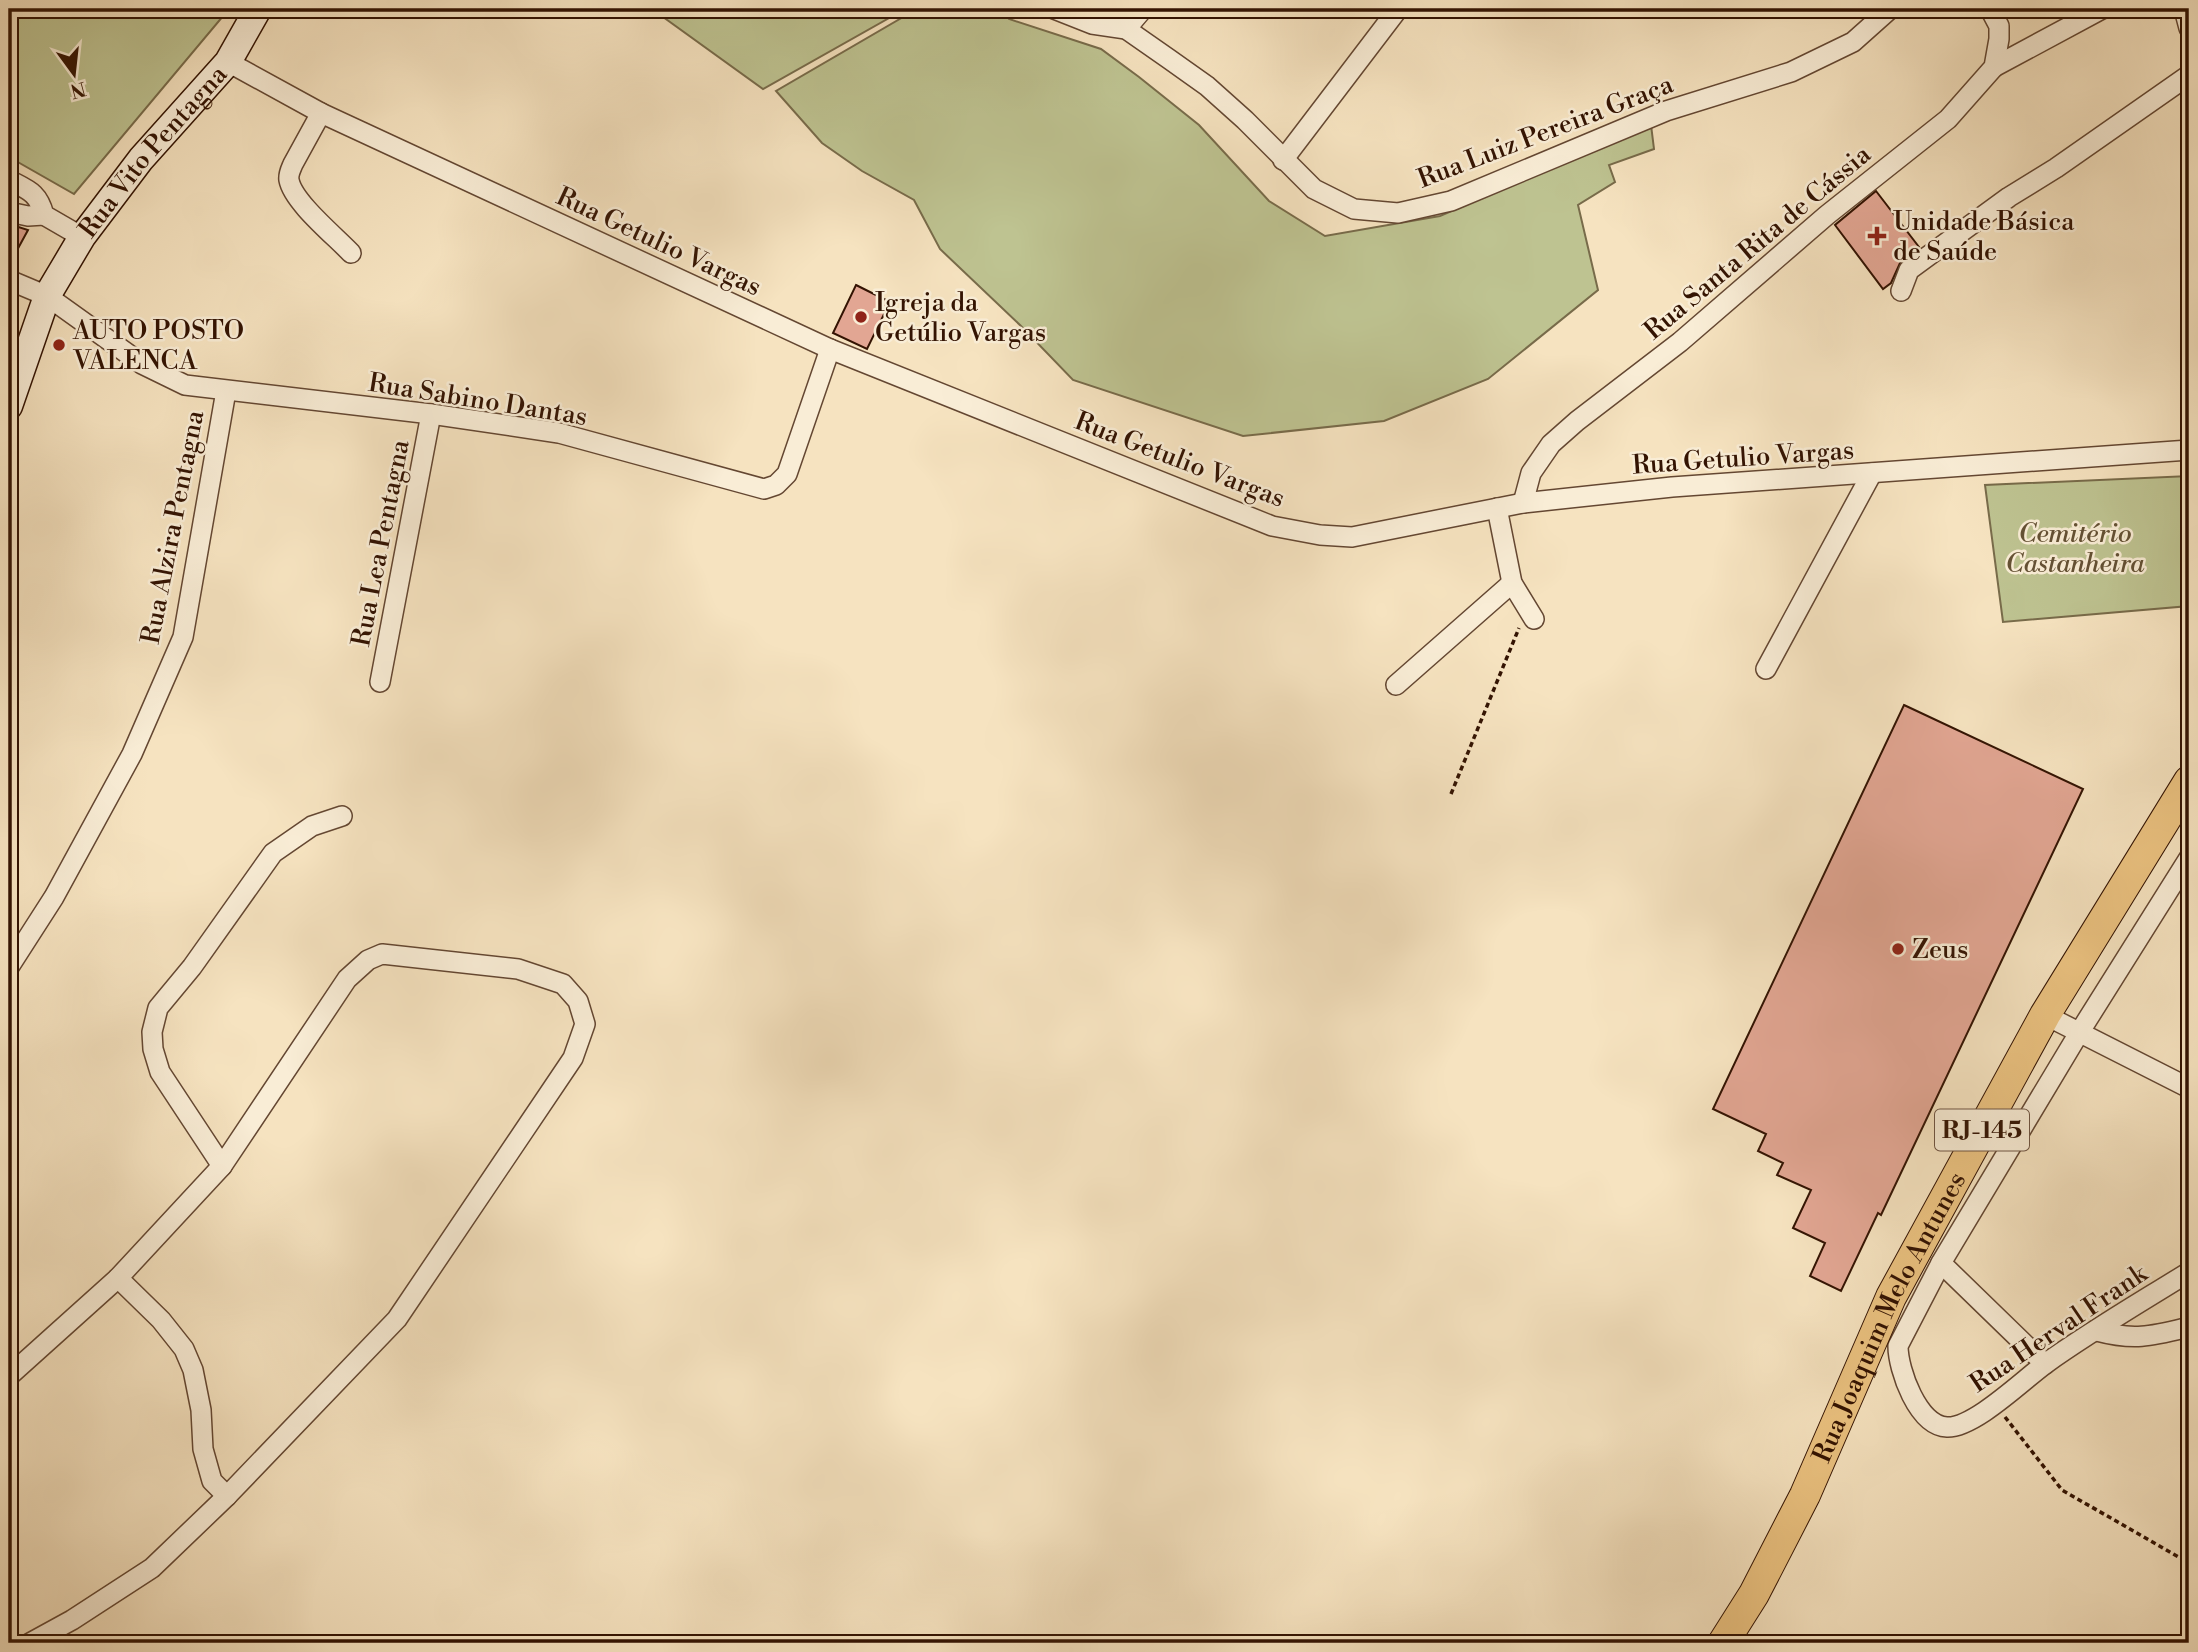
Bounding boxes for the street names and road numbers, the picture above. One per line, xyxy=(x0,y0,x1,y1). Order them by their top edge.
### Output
street label: Rua Vito Pentagna xyxy=(72,58,235,245)
street label: Rua Luiz Pereira Graça xyxy=(1413,68,1678,195)
street label: Rua Santa Rita de Cássia xyxy=(1638,138,1878,347)
street label: Rua Getulio Vargas xyxy=(551,180,766,303)
street label: Rua Sabino Dantas xyxy=(366,367,590,433)
street label: Rua Getulio Vargas xyxy=(1070,405,1289,515)
street label: Rua Alzira Pentagna xyxy=(135,407,211,647)
street label: Rua Getulio Vargas xyxy=(1631,434,1855,482)
street label: Rua Lea Pentagna xyxy=(345,436,417,649)
road number: RJ-145 xyxy=(1935,1110,2029,1150)
street label: Rua Joaquim Melo Antunes xyxy=(1806,1167,1973,1468)
street label: Rua Herval Frank xyxy=(1964,1257,2154,1400)

